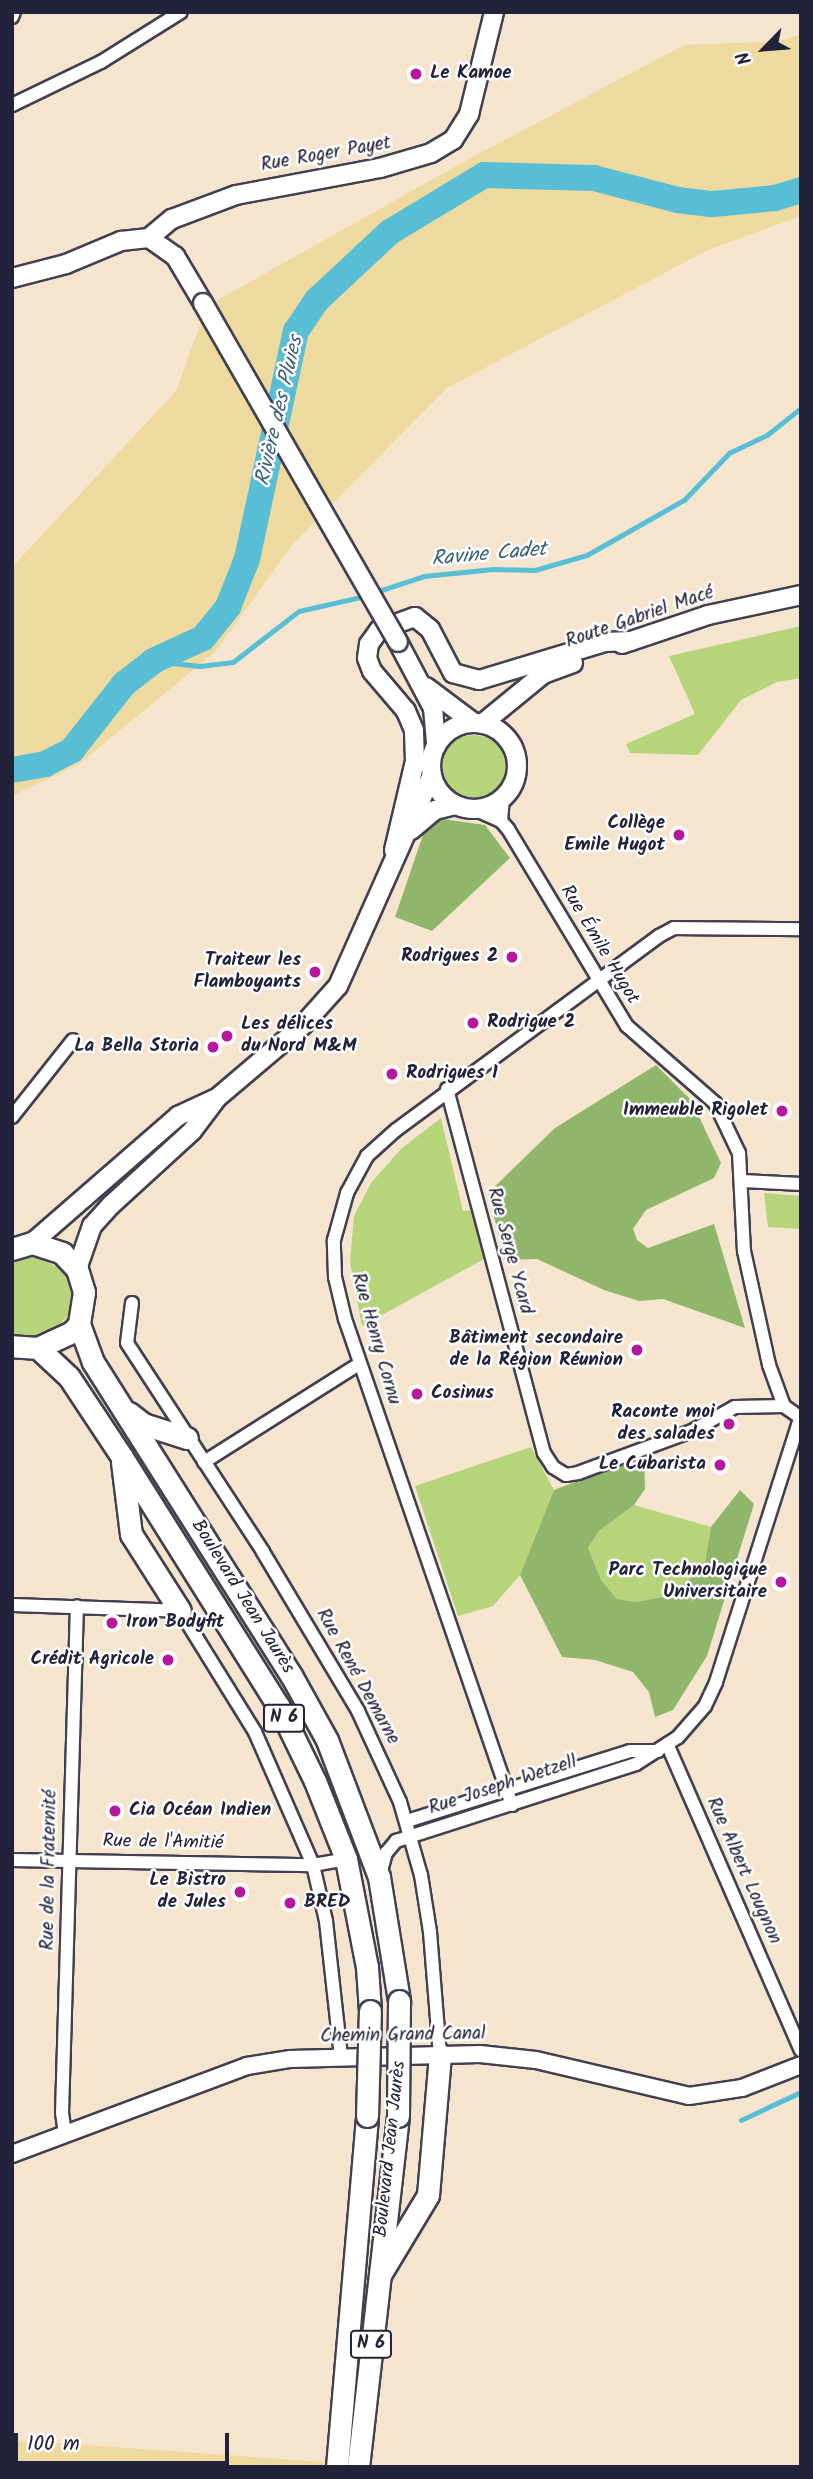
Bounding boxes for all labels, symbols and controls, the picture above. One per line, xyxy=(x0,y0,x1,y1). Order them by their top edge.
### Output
north arrow xyxy=(729,14,799,84)
text: N xyxy=(729,46,761,70)
place label: Le Kamoe xyxy=(430,63,512,85)
marker: Le Kamoe xyxy=(408,66,424,82)
street label: Rue Roger Payet xyxy=(259,132,393,178)
water label: Rivière des Pluies xyxy=(251,334,309,488)
water label: Ravine Cadet xyxy=(430,537,548,573)
street label: Route Gabriel Macé xyxy=(563,582,717,654)
place label: Collège Emile Hugot xyxy=(564,813,665,857)
marker: Collège Emile Hugot xyxy=(671,827,687,843)
street label: Rue Émile Hugot xyxy=(555,881,643,1009)
place label: Rodrigues 2 xyxy=(401,946,498,968)
marker: Rodrigues 2 xyxy=(504,949,520,965)
place label: Traiteur les Flamboyants xyxy=(193,950,301,994)
marker: Traiteur les Flamboyants xyxy=(307,964,323,980)
place label: Rodrigue 2 xyxy=(487,1012,575,1034)
place label: Les délices du Nord M&M xyxy=(241,1014,357,1058)
marker: Rodrigue 2 xyxy=(465,1015,481,1031)
marker: Les délices du Nord M&M xyxy=(219,1028,235,1044)
place label: La Bella Storia xyxy=(74,1036,199,1058)
marker: La Bella Storia xyxy=(205,1039,221,1055)
place label: Rodrigues 1 xyxy=(406,1063,498,1085)
marker: Rodrigues 1 xyxy=(384,1066,400,1082)
place label: Immeuble Rigolet xyxy=(623,1100,768,1122)
marker: Immeuble Rigolet xyxy=(774,1103,790,1119)
street label: Rue Serge Ycard xyxy=(481,1185,537,1317)
street label: Rue Henry Cornu xyxy=(345,1270,405,1408)
place label: Bâtiment secondaire de la Région Réunion xyxy=(449,1328,623,1372)
marker: Bâtiment secondaire de la Région Réunion xyxy=(629,1342,645,1358)
place label: Cosinus xyxy=(431,1383,494,1405)
marker: Cosinus xyxy=(409,1386,425,1402)
place label: Raconte moi des salades xyxy=(611,1402,715,1446)
marker: Raconte moi des salades xyxy=(721,1416,737,1432)
place label: Le Cubarista xyxy=(599,1454,706,1476)
marker: Le Cubarista xyxy=(712,1457,728,1473)
street label: Boulevard Jean Jaurès xyxy=(185,1516,299,1678)
place label: Parc Technologique Universitaire xyxy=(608,1560,767,1604)
marker: Parc Technologique Universitaire xyxy=(773,1574,789,1590)
street label: Rue René Demarne xyxy=(310,1605,404,1749)
place label: Iron Bodyfit xyxy=(126,1612,224,1634)
marker: Iron Bodyfit xyxy=(104,1615,120,1631)
place label: Crédit Agricole xyxy=(31,1649,154,1671)
marker: Crédit Agricole xyxy=(160,1652,176,1668)
road number: N 6 xyxy=(261,1703,307,1732)
street label: Rue Joseph Wetzell xyxy=(426,1751,580,1821)
street label: Rue de la Fraternité xyxy=(37,1789,63,1951)
street label: Rue Albert Lougnon xyxy=(700,1794,786,1948)
place label: Cia Océan Indien xyxy=(129,1800,271,1822)
marker: Cia Océan Indien xyxy=(107,1803,123,1819)
street label: Rue de l'Amitié xyxy=(102,1831,224,1855)
place label: Le Bistro de Jules xyxy=(149,1870,226,1914)
marker: Le Bistro de Jules xyxy=(232,1884,248,1900)
place label: BRED xyxy=(304,1892,350,1914)
marker: BRED xyxy=(282,1895,298,1911)
street label: Chemin Grand Canal xyxy=(320,2023,486,2049)
street label: Boulevard Jean Jaurès xyxy=(370,2060,412,2238)
road number: N 6 xyxy=(348,2330,394,2358)
scale bar xyxy=(18,2420,233,2464)
text: 100 m xyxy=(27,2428,80,2461)

